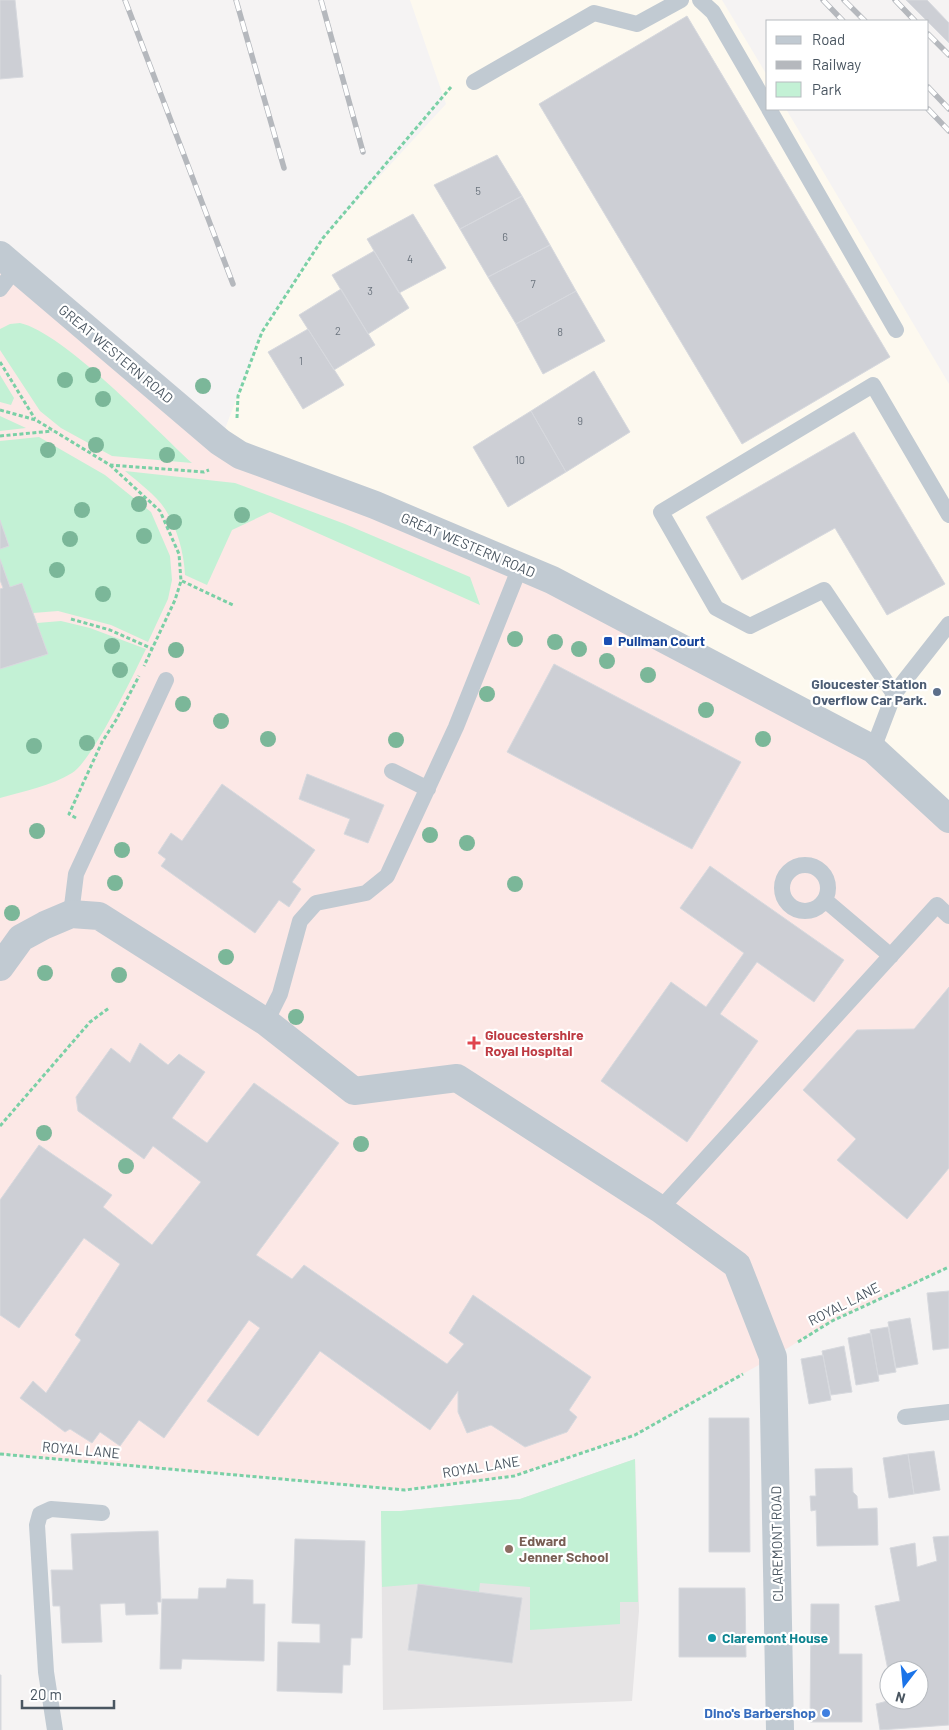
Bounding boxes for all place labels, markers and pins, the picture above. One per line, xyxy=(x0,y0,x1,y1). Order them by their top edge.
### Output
place label: Pullman Court xyxy=(618,632,705,649)
marker: Pullman Court xyxy=(602,635,614,647)
place label: Gloucester Station Overflow Car Park. xyxy=(811,675,927,708)
marker: Gloucester Station Overflow Car Park. xyxy=(931,686,943,698)
place label: Gloucestershire Royal Hospital xyxy=(485,1026,584,1059)
marker: Gloucestershire Royal Hospital xyxy=(467,1036,481,1050)
place label: Edward Jenner School xyxy=(519,1532,608,1565)
marker: Edward Jenner School xyxy=(503,1543,515,1555)
place label: Claremont House xyxy=(722,1629,829,1646)
marker: Claremont House xyxy=(706,1632,718,1644)
place label: Dino's Barbershop xyxy=(704,1704,816,1721)
marker: Dino's Barbershop xyxy=(820,1707,832,1719)

